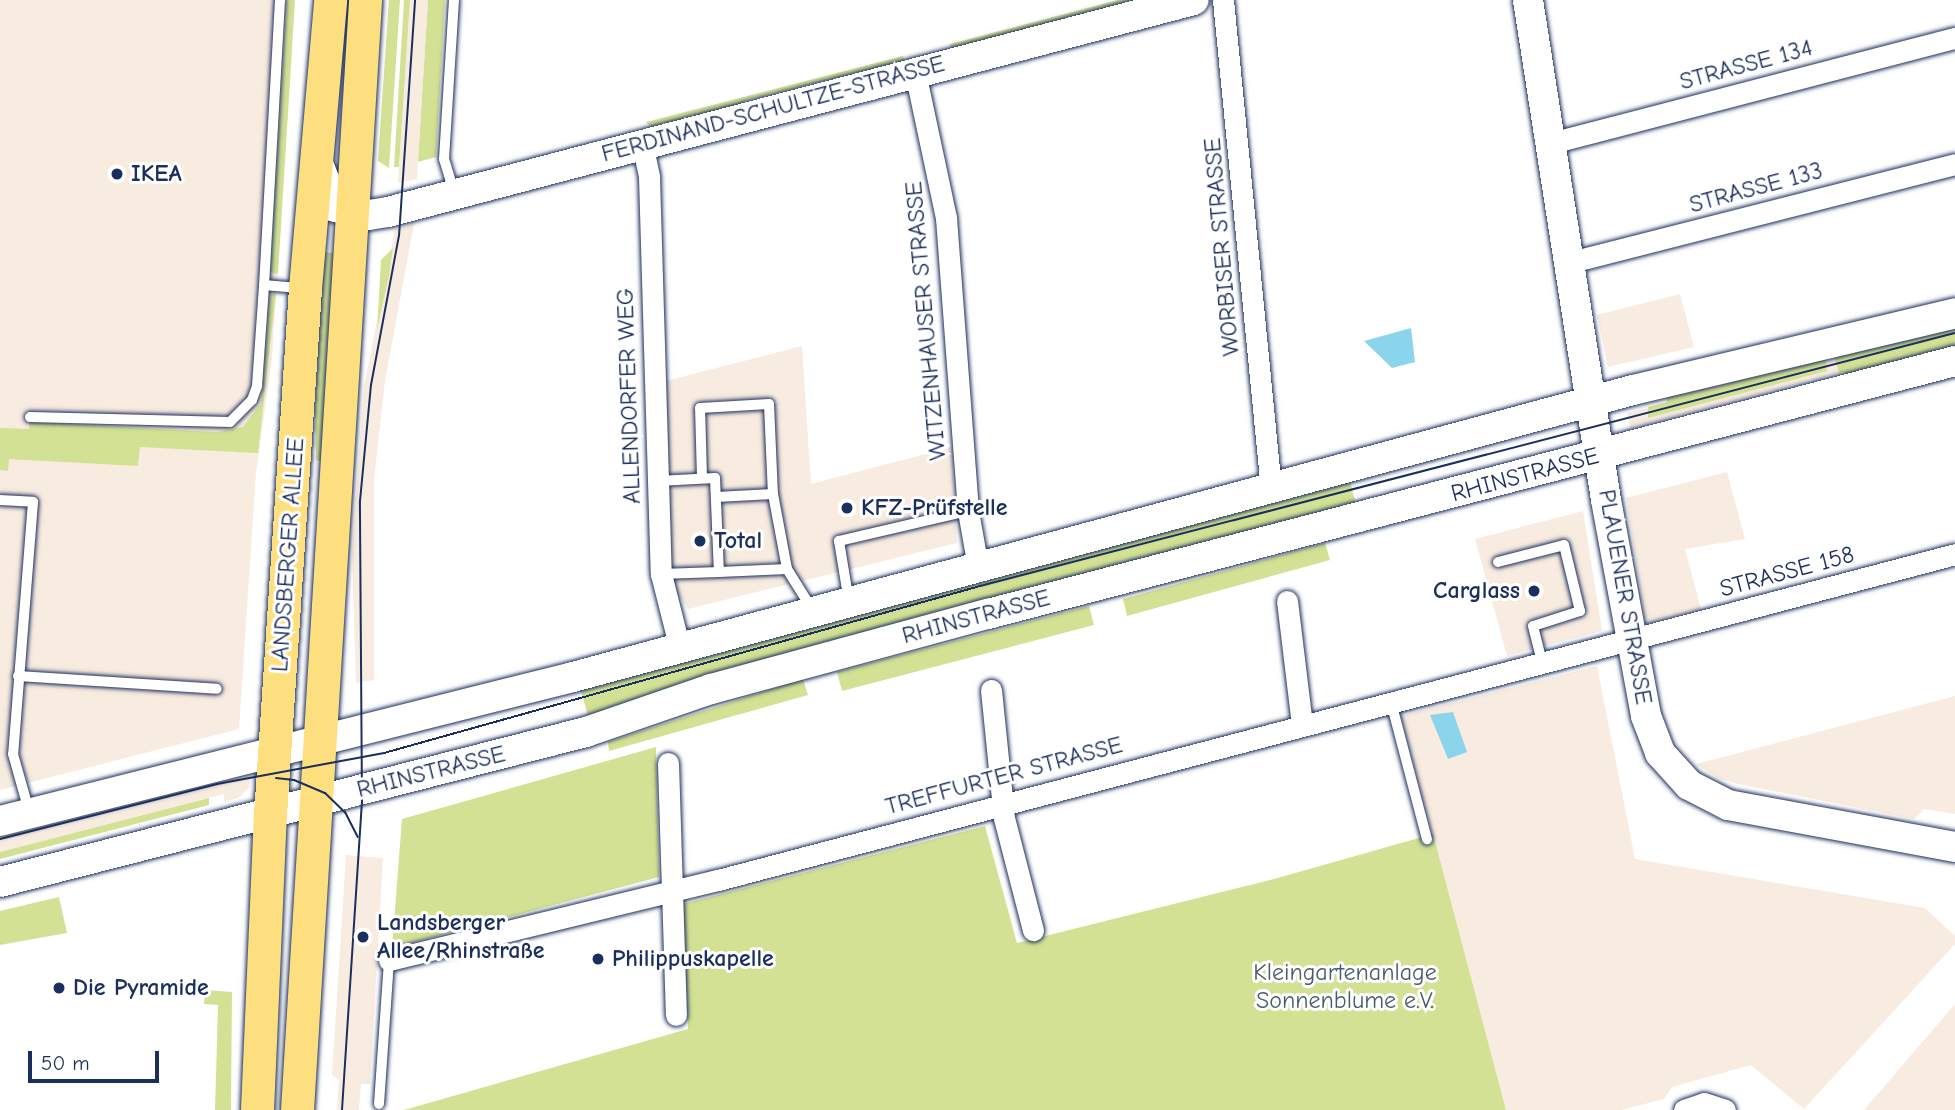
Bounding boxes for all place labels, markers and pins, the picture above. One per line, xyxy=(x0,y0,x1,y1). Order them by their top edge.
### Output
place label: IKEA xyxy=(131,160,182,188)
marker: IKEA xyxy=(109,166,125,182)
place label: KFZ-Prüfstelle xyxy=(861,494,1008,522)
marker: KFZ-Prüfstelle xyxy=(839,500,855,516)
place label: Total xyxy=(714,527,762,555)
marker: Total xyxy=(692,533,708,549)
place label: Carglass xyxy=(1433,577,1520,605)
marker: Carglass xyxy=(1526,583,1542,599)
place label: Landsberger Allee/Rhinstraße xyxy=(377,909,545,965)
marker: Landsberger Allee/Rhinstraße xyxy=(355,929,371,945)
place label: Philippuskapelle xyxy=(612,945,774,973)
marker: Philippuskapelle xyxy=(590,951,606,967)
place label: Die Pyramide xyxy=(73,974,209,1002)
marker: Die Pyramide xyxy=(51,980,67,996)

